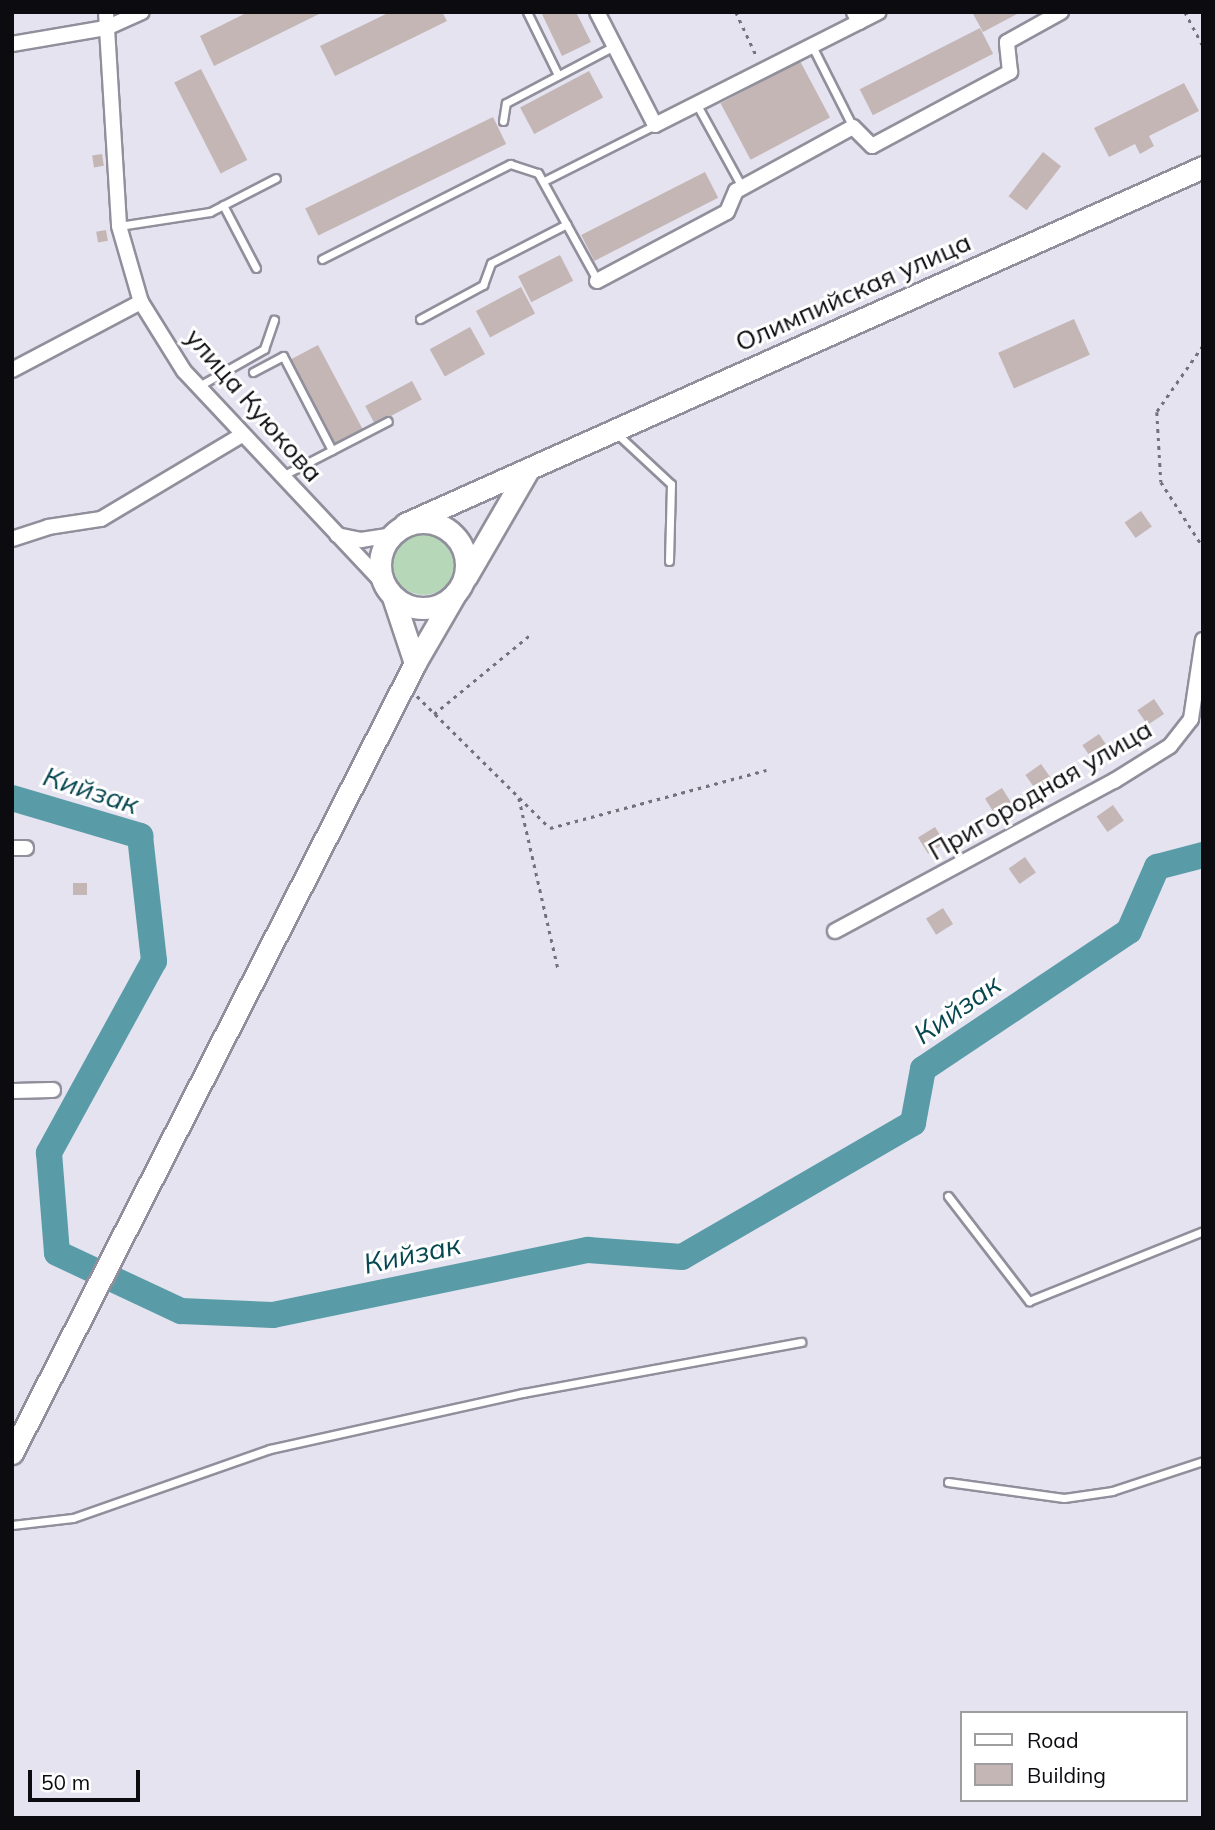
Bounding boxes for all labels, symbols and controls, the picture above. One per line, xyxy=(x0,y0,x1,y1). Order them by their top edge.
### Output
street label: Олимпийская улица xyxy=(731,226,975,358)
street label: улица Куюкова xyxy=(179,322,329,488)
street label: Пригородная улица xyxy=(923,713,1157,867)
water label: Кийзак xyxy=(39,759,143,821)
water label: Кийзак xyxy=(907,967,1007,1051)
water label: Кийзак xyxy=(361,1227,463,1281)
legend xyxy=(960,1711,1187,1802)
text: Road xyxy=(1027,1727,1078,1753)
scale bar xyxy=(32,1756,144,1800)
text: Building xyxy=(1027,1762,1106,1788)
text: 50 m xyxy=(41,1769,90,1795)

